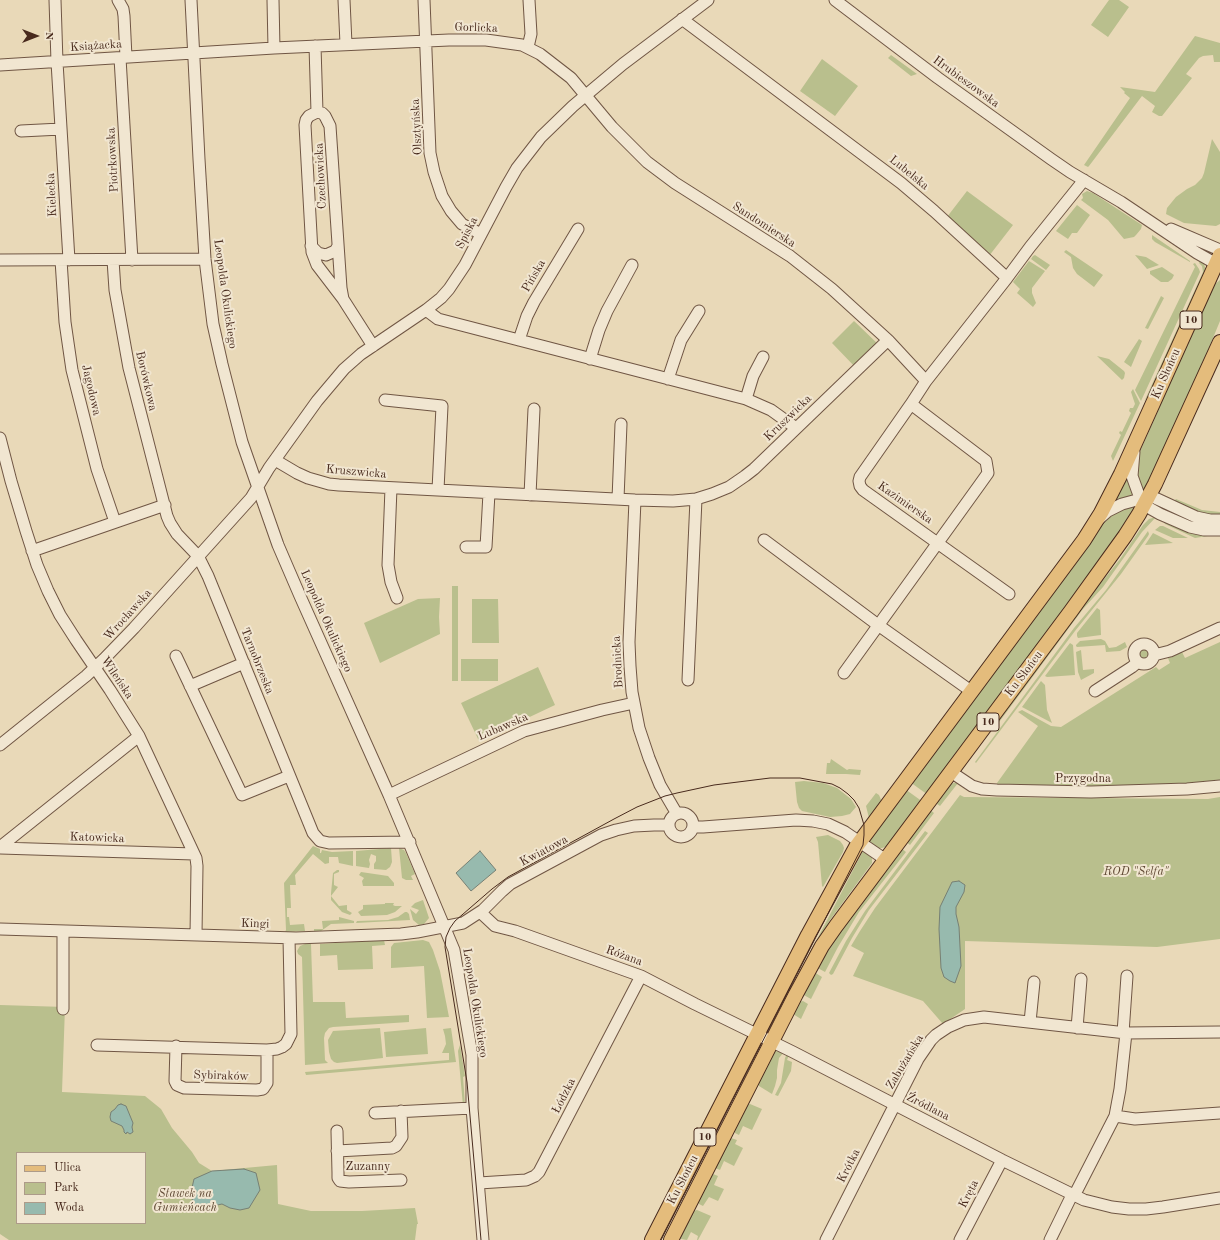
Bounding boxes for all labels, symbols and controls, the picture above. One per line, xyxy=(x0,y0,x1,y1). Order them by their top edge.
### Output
north arrow xyxy=(16,16,56,56)
street label: Gorlicka xyxy=(454,20,498,36)
text: N xyxy=(43,32,54,40)
street label: Książacka xyxy=(70,37,122,55)
street label: Hrubieszowska xyxy=(930,53,1002,111)
street label: Olsztyńska xyxy=(408,98,426,156)
street label: Piotrkowska xyxy=(104,127,122,193)
street label: Czechowicka xyxy=(312,143,330,209)
street label: Lubelska xyxy=(886,153,932,193)
street label: Kielecka xyxy=(44,173,60,217)
street label: Sandomierska xyxy=(730,199,798,251)
street label: Spiska xyxy=(453,214,481,252)
street label: Leopolda Okulickiego xyxy=(210,238,240,350)
street label: Pińska xyxy=(519,257,549,295)
road number: 10 xyxy=(1180,311,1202,329)
street label: Ku Słońcu xyxy=(1149,347,1183,401)
street label: Borówkowa xyxy=(132,350,160,412)
street label: Jagodowa xyxy=(78,363,104,417)
street label: Kruszwicka xyxy=(761,392,815,444)
street label: Kruszwicka xyxy=(325,462,387,482)
street label: Kazimierska xyxy=(875,479,935,527)
street label: Leopolda Okulickiego xyxy=(297,568,355,674)
street label: Wrocławska xyxy=(101,586,155,644)
street label: Tarnobrzeska xyxy=(237,626,277,696)
street label: Brodnicka xyxy=(609,635,627,689)
street label: Ku Słońcu xyxy=(1002,648,1046,700)
street label: Wileńska xyxy=(98,654,136,702)
street label: Lubawska xyxy=(476,710,530,744)
road number: 10 xyxy=(977,713,999,731)
street label: Przygodna xyxy=(1055,772,1111,786)
street label: Katowicka xyxy=(69,830,125,846)
street label: Kwiatowa xyxy=(518,832,570,870)
park label: ROD "Selfa" xyxy=(1103,865,1169,879)
street label: Kingi xyxy=(241,916,269,932)
street label: Różana xyxy=(604,943,644,969)
street label: Leopolda Okulickiego xyxy=(459,947,491,1059)
street label: Zabużańska xyxy=(883,1032,927,1092)
street label: Sybiraków xyxy=(193,1068,249,1084)
street label: Łódzka xyxy=(549,1076,579,1116)
street label: Źródlana xyxy=(904,1090,952,1124)
road number: 10 xyxy=(694,1128,716,1146)
street label: Krótka xyxy=(834,1147,864,1185)
legend xyxy=(16,1152,146,1224)
street label: Ku Słońcu xyxy=(664,1153,702,1207)
street label: Zuzanny xyxy=(346,1160,390,1174)
text: Ulica xyxy=(54,1162,81,1174)
street label: Kręta xyxy=(956,1178,982,1210)
text: Park xyxy=(54,1182,79,1194)
park label: Stawek na Gumieńcach xyxy=(153,1187,217,1215)
text: Woda xyxy=(54,1202,84,1214)

